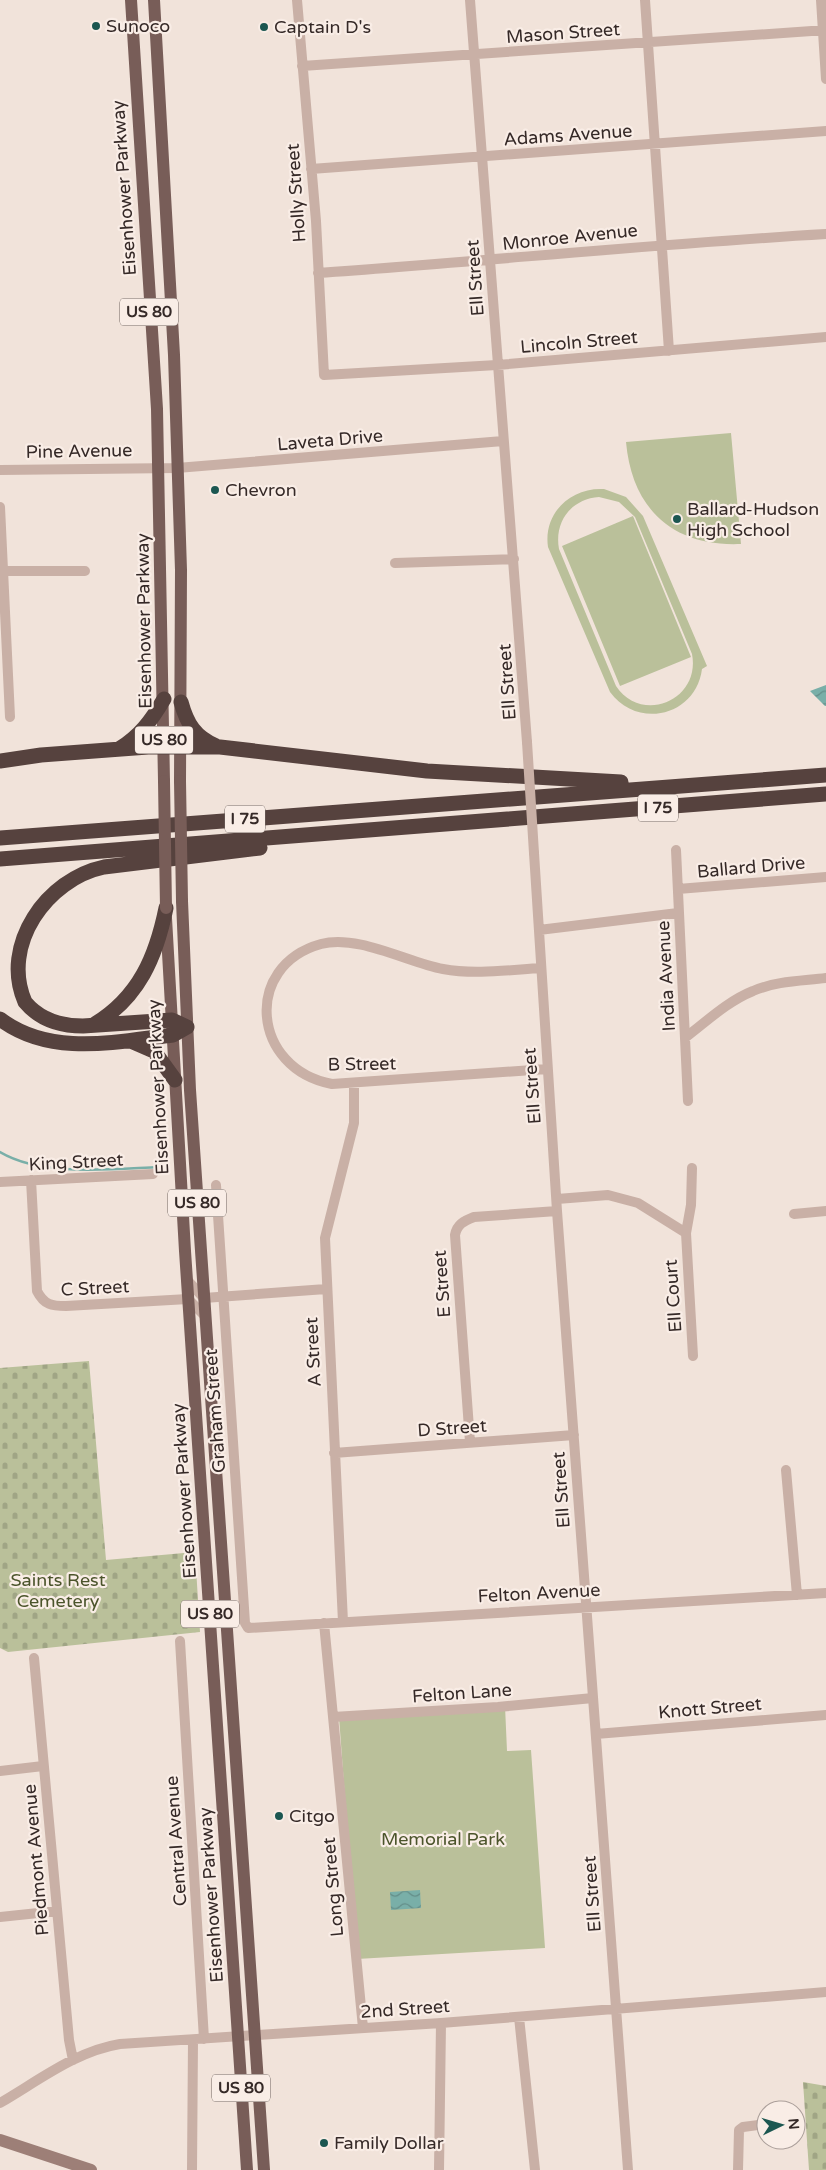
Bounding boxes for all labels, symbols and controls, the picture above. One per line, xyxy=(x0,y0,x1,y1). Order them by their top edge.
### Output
place label: Sunoco xyxy=(106,15,170,37)
place label: Captain D's xyxy=(274,16,371,38)
street label: Mason Street xyxy=(505,18,621,48)
marker: Sunoco xyxy=(90,20,102,32)
marker: Captain D's xyxy=(258,21,270,33)
street label: Eisenhower Parkway xyxy=(107,99,141,276)
street label: Adams Avenue xyxy=(503,120,633,150)
street label: Holly Street xyxy=(282,143,310,243)
street label: Monroe Avenue xyxy=(501,219,639,255)
street label: Ell Street xyxy=(461,239,489,317)
road number: US 80 xyxy=(120,298,178,326)
street label: Lincoln Street xyxy=(519,326,639,358)
street label: Laveta Drive xyxy=(276,424,384,456)
street label: Pine Avenue xyxy=(25,439,133,463)
place label: Chevron xyxy=(225,479,297,501)
marker: Chevron xyxy=(209,484,221,496)
place label: Ballard-Hudson High School xyxy=(687,498,819,541)
marker: Ballard-Hudson High School xyxy=(671,513,683,525)
street label: Eisenhower Parkway xyxy=(131,533,157,709)
street label: Ell Street xyxy=(493,643,521,721)
road number: US 80 xyxy=(135,726,193,754)
road number: I 75 xyxy=(638,794,678,821)
road number: I 75 xyxy=(225,806,265,832)
street label: Ballard Drive xyxy=(696,851,806,883)
street label: India Avenue xyxy=(652,920,680,1032)
street label: Eisenhower Parkway xyxy=(142,998,174,1175)
street label: Ell Street xyxy=(518,1047,546,1125)
street label: B Street xyxy=(328,1052,397,1076)
street label: King Street xyxy=(28,1149,124,1175)
road number: US 80 xyxy=(168,1190,226,1216)
street label: E Street xyxy=(429,1249,455,1318)
street label: Ell Court xyxy=(659,1259,687,1333)
street label: C Street xyxy=(60,1275,130,1301)
street label: A Street xyxy=(300,1317,326,1387)
street label: Graham Street xyxy=(200,1348,230,1474)
street label: Eisenhower Parkway xyxy=(167,1402,201,1579)
street label: D Street xyxy=(416,1415,488,1441)
street label: Ell Street xyxy=(547,1451,575,1529)
park label: Saints Rest Cemetery xyxy=(10,1569,106,1612)
street label: Felton Avenue xyxy=(477,1579,601,1607)
road number: US 80 xyxy=(181,1600,239,1628)
street label: Felton Lane xyxy=(411,1679,513,1707)
street label: Knott Street xyxy=(657,1693,763,1723)
street label: Central Avenue xyxy=(160,1775,192,1907)
street label: Piedmont Avenue xyxy=(18,1783,54,1937)
place label: Citgo xyxy=(289,1805,335,1827)
street label: Eisenhower Parkway xyxy=(194,1806,228,1983)
marker: Citgo xyxy=(273,1810,285,1822)
park label: Memorial Park xyxy=(381,1828,505,1850)
street label: Long Street xyxy=(318,1836,348,1938)
street label: Ell Street xyxy=(578,1855,606,1933)
street label: 2nd Street xyxy=(359,1995,451,2023)
road number: US 80 xyxy=(212,2074,270,2102)
north arrow xyxy=(756,2100,806,2150)
text: N xyxy=(784,2118,802,2130)
place label: Family Dollar xyxy=(334,2132,444,2154)
marker: Family Dollar xyxy=(318,2137,330,2149)

